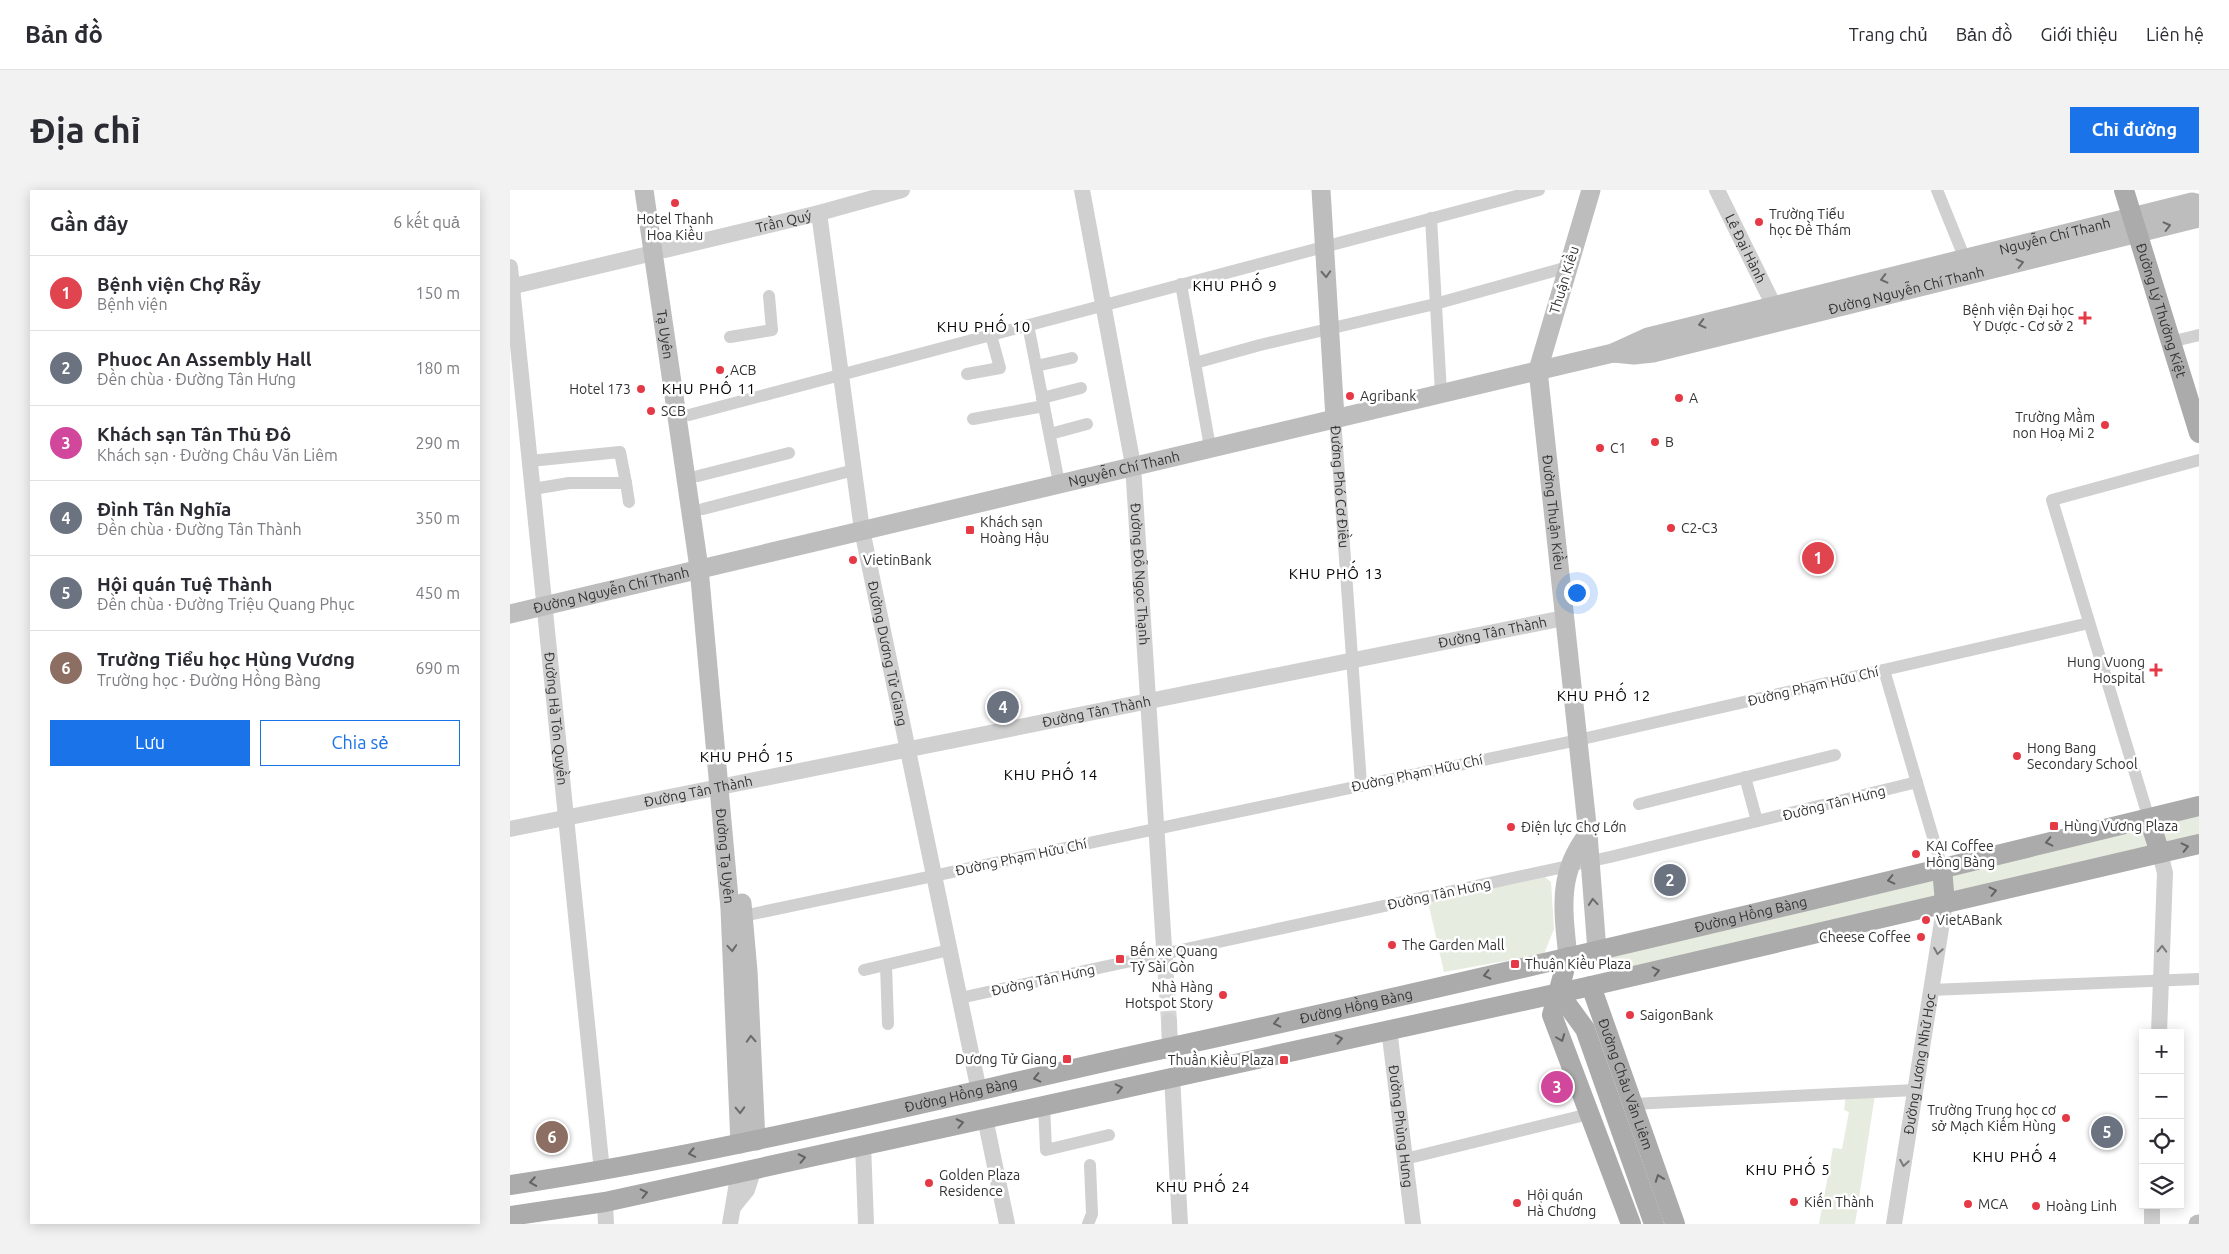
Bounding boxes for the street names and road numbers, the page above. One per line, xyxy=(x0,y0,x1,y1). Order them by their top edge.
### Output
street label: Trần Quý xyxy=(754,207,813,236)
street label: Lê Đại Hành xyxy=(1722,211,1769,286)
street label: Nguyễn Chí Thanh xyxy=(1998,215,2112,258)
street label: Đường Lý Thường Kiệt xyxy=(2133,241,2190,380)
street label: Thuận Kiều xyxy=(1544,243,1582,316)
street label: Đường Nguyễn Chí Thanh xyxy=(1827,263,1986,317)
street label: Tạ Uyên xyxy=(654,309,677,360)
street label: Đường Phó Cơ Điều xyxy=(1328,425,1354,549)
street label: Nguyễn Chí Thanh xyxy=(1067,448,1181,490)
street label: Đường Thuận Kiều xyxy=(1539,454,1569,571)
street label: Đường Đỗ Ngọc Thạnh xyxy=(1127,503,1153,646)
street label: Đường Nguyễn Chí Thanh xyxy=(532,564,691,616)
street label: Đường Dương Tử Giang xyxy=(865,579,911,727)
street label: Đường Tân Thành xyxy=(1437,614,1548,651)
street label: Đường Hà Tôn Quyền xyxy=(541,651,572,786)
street label: Đường Phạm Hữu Chí xyxy=(1746,663,1881,709)
street label: Đường Tân Thành xyxy=(1041,693,1152,730)
street label: Đường Phạm Hữu Chí xyxy=(1350,751,1485,795)
street label: Đường Tân Thành xyxy=(642,773,754,810)
street label: Đường Tân Hưng xyxy=(1781,782,1887,824)
street label: Đường Tạ Uyên xyxy=(713,808,737,904)
street label: Đường Phạm Hữu Chí xyxy=(954,835,1089,879)
street label: Đường Tân Hưng xyxy=(1386,875,1492,913)
street label: Đường Hồng Bàng xyxy=(1693,893,1809,935)
street label: Đường Tân Hưng xyxy=(990,961,1096,999)
street label: Đường Hồng Bàng xyxy=(1298,986,1414,1027)
street label: Đường Lương Nhữ Học xyxy=(1900,992,1939,1136)
street label: Đường Châu Văn Liêm xyxy=(1595,1016,1656,1152)
street label: Đường Phùng Hưng xyxy=(1385,1064,1416,1189)
street label: Đường Hồng Bàng xyxy=(903,1074,1019,1115)

